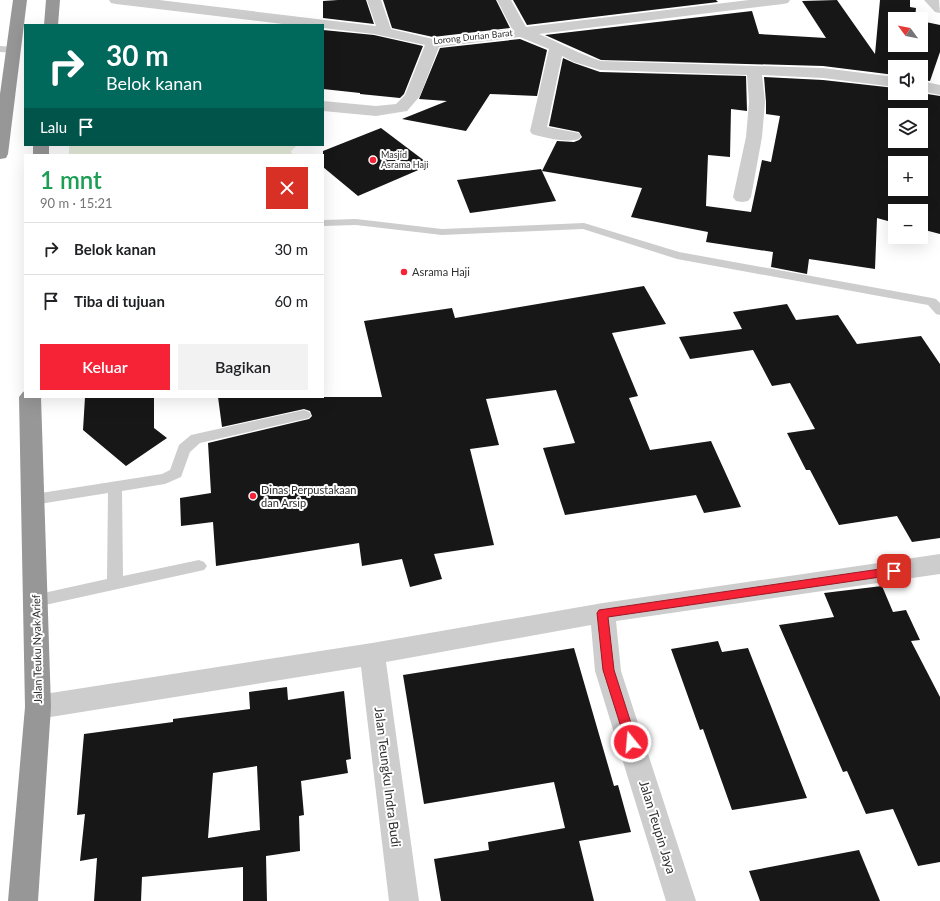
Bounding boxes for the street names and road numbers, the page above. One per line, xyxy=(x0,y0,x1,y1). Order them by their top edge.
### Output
street label: Lorong Durian Barat xyxy=(433,27,514,46)
street label: Jalan Teuku Nyak Arief xyxy=(29,594,44,704)
street label: Jalan Teungku Indra Budi xyxy=(371,706,405,848)
street label: Jalan Teupin Jaya xyxy=(636,778,680,876)

